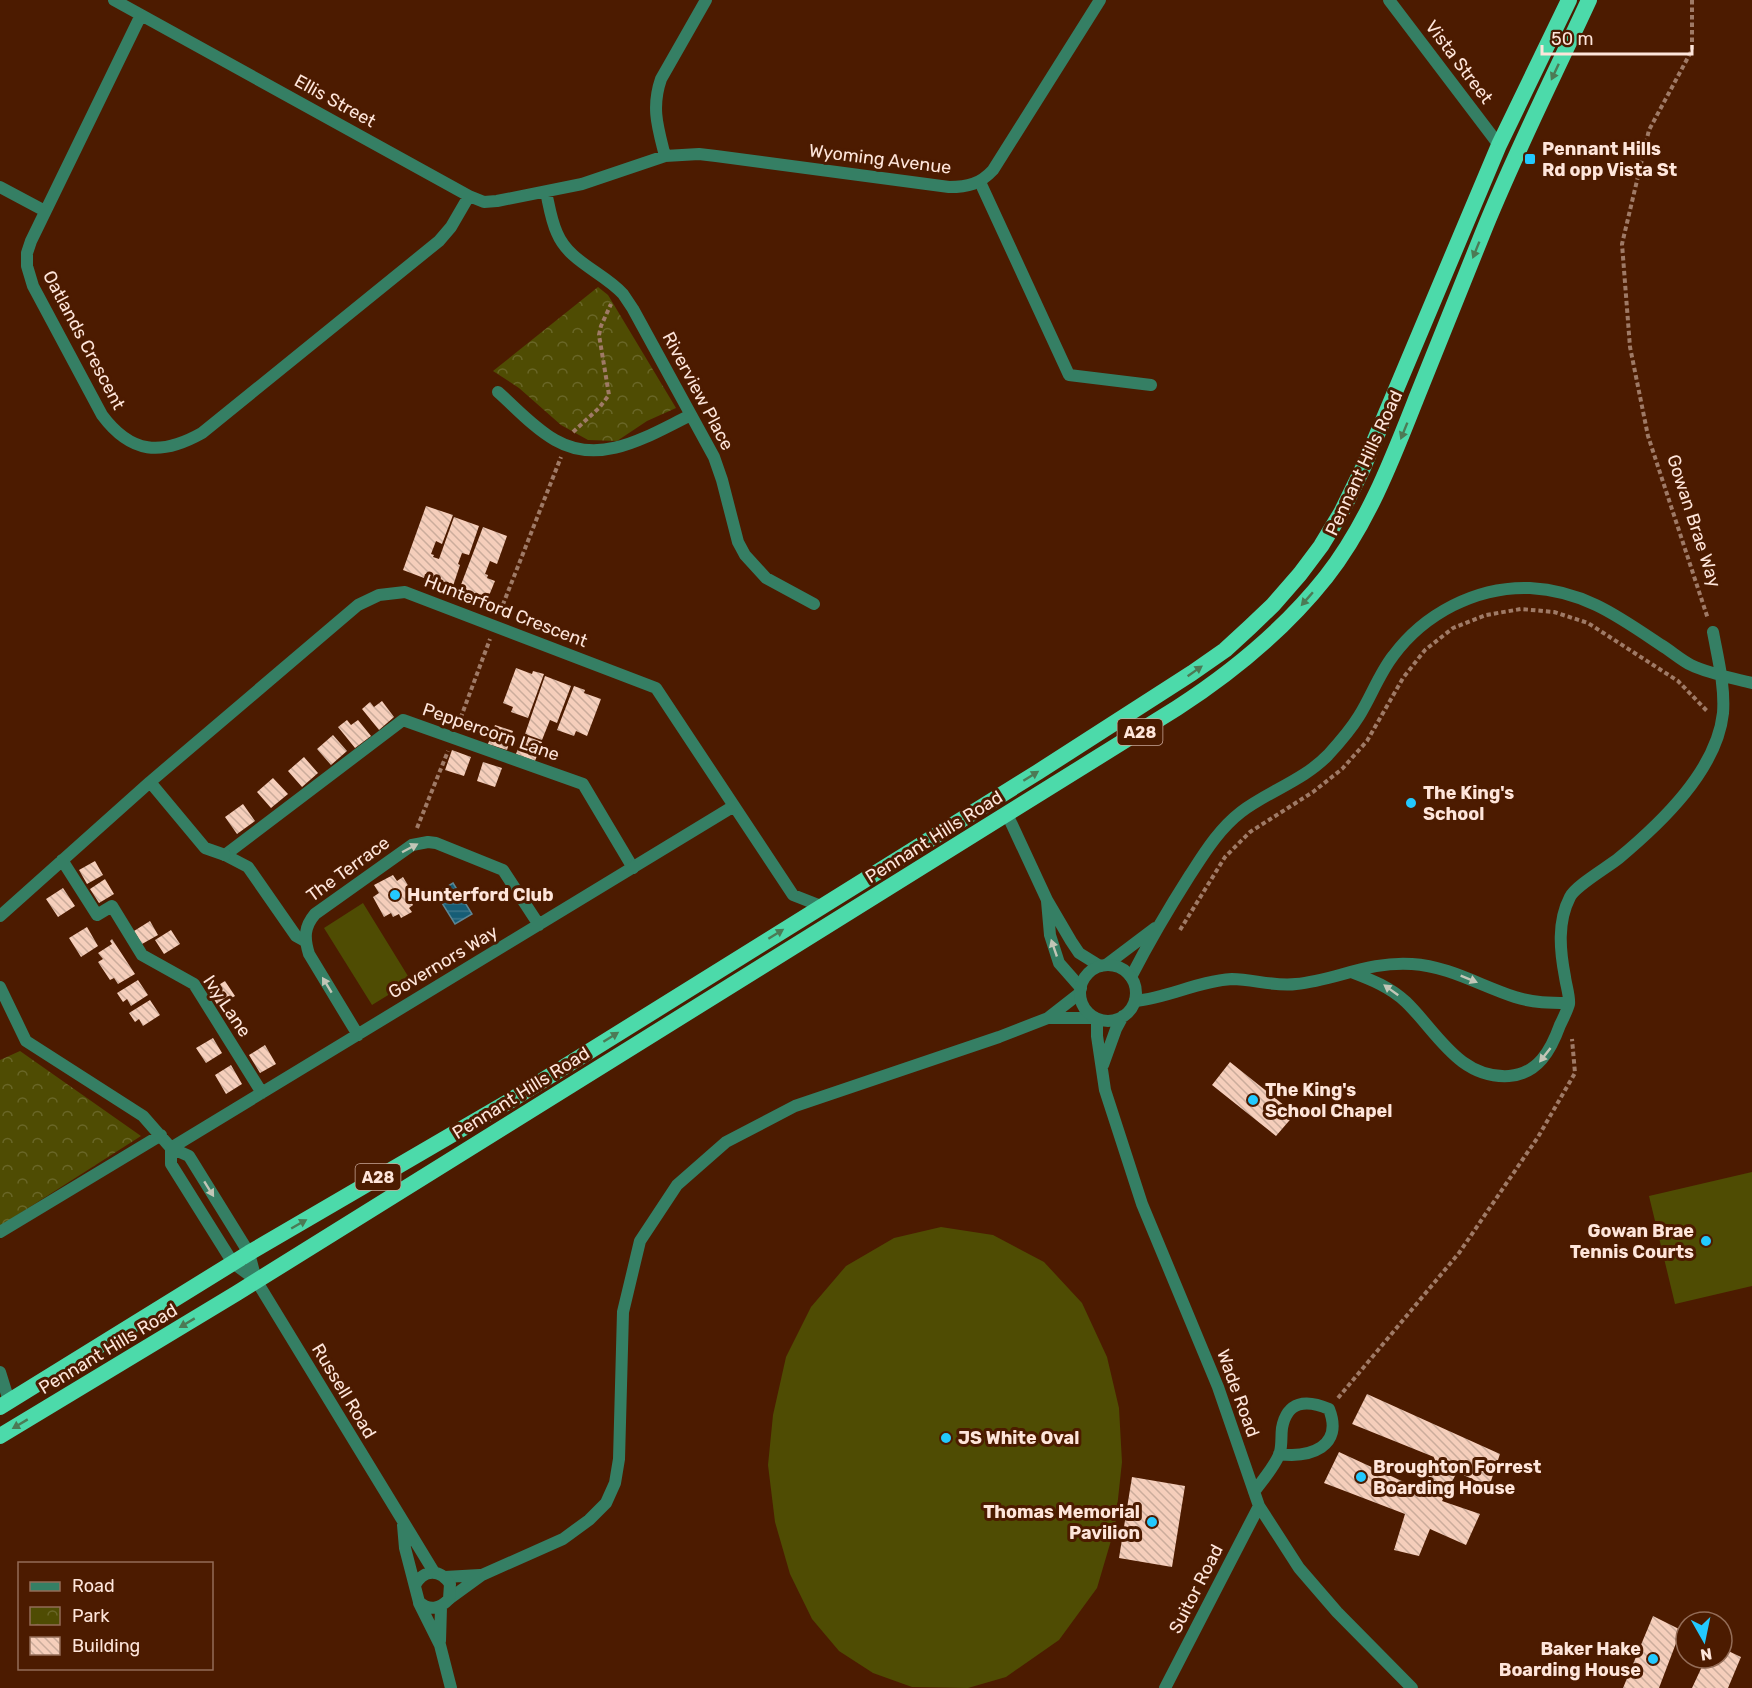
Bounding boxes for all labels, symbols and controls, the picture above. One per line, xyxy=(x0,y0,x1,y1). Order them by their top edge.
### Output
street label: Vista Street xyxy=(1421,16,1497,108)
scale bar xyxy=(1542,18,1692,56)
text: 50 m xyxy=(1551,28,1594,50)
one-way arrow xyxy=(1551,63,1560,80)
street label: Ellis Street xyxy=(290,70,380,132)
place label: Pennant Hills Rd opp Vista St xyxy=(1542,138,1677,181)
street label: Wyoming Avenue xyxy=(808,139,952,179)
marker: Pennant Hills Rd opp Vista St xyxy=(1523,152,1537,166)
one-way arrow xyxy=(1471,241,1480,259)
street label: Oatlands Crescent xyxy=(38,267,130,413)
street label: Riverview Place xyxy=(657,328,739,454)
street label: Pennant Hills Road xyxy=(1321,387,1407,539)
one-way arrow xyxy=(1398,422,1408,440)
street label: Gowan Brae Way xyxy=(1662,452,1726,590)
street label: Hunterford Crescent xyxy=(421,570,591,652)
one-way arrow xyxy=(1301,591,1314,606)
one-way arrow xyxy=(1187,665,1203,677)
street label: Peppercorn Lane xyxy=(420,698,562,766)
road number: A28 xyxy=(1118,719,1162,745)
one-way arrow xyxy=(1023,770,1039,781)
place label: The King's School xyxy=(1423,782,1514,825)
street label: Pennant Hills Road xyxy=(861,786,1007,888)
marker: The King's School xyxy=(1404,796,1418,810)
street label: The Terrace xyxy=(302,831,394,907)
one-way arrow xyxy=(401,843,418,853)
place label: Hunterford Club xyxy=(407,884,554,906)
marker: Hunterford Club xyxy=(388,888,402,902)
street label: Governors Way xyxy=(384,921,502,1003)
one-way arrow xyxy=(768,929,784,940)
one-way arrow xyxy=(1049,939,1059,957)
street label: Ivy Lane xyxy=(198,971,256,1041)
one-way arrow xyxy=(1460,975,1478,984)
one-way arrow xyxy=(322,977,333,993)
one-way arrow xyxy=(1383,985,1398,997)
one-way arrow xyxy=(603,1032,619,1043)
street label: Pennant Hills Road xyxy=(448,1042,594,1144)
one-way arrow xyxy=(1538,1047,1551,1063)
place label: The King's School Chapel xyxy=(1265,1079,1392,1122)
marker: The King's School Chapel xyxy=(1246,1093,1260,1107)
road number: A28 xyxy=(356,1164,400,1190)
one-way arrow xyxy=(204,1181,215,1197)
one-way arrow xyxy=(291,1218,307,1229)
place label: Gowan Brae Tennis Courts xyxy=(1570,1220,1694,1263)
marker: Gowan Brae Tennis Courts xyxy=(1699,1234,1713,1248)
street label: Pennant Hills Road xyxy=(35,1299,181,1399)
one-way arrow xyxy=(178,1318,195,1328)
street label: Russell Road xyxy=(307,1340,381,1442)
street label: Wade Road xyxy=(1212,1346,1264,1440)
one-way arrow xyxy=(11,1419,28,1429)
place label: JS White Oval xyxy=(958,1427,1079,1449)
marker: JS White Oval xyxy=(939,1431,953,1445)
place label: Broughton Forrest Boarding House xyxy=(1373,1456,1541,1499)
marker: Broughton Forrest Boarding House xyxy=(1354,1470,1368,1484)
place label: Thomas Memorial Pavilion xyxy=(983,1501,1140,1544)
marker: Thomas Memorial Pavilion xyxy=(1145,1515,1159,1529)
street label: Suitor Road xyxy=(1164,1541,1228,1637)
legend xyxy=(18,1562,213,1670)
text: Road xyxy=(72,1575,115,1597)
text: Park xyxy=(72,1605,110,1627)
north arrow xyxy=(1674,1610,1734,1670)
text: Building xyxy=(72,1635,140,1657)
place label: Baker Hake Boarding House xyxy=(1499,1638,1641,1681)
text: N xyxy=(1699,1644,1713,1665)
marker: Baker Hake Boarding House xyxy=(1646,1652,1660,1666)

